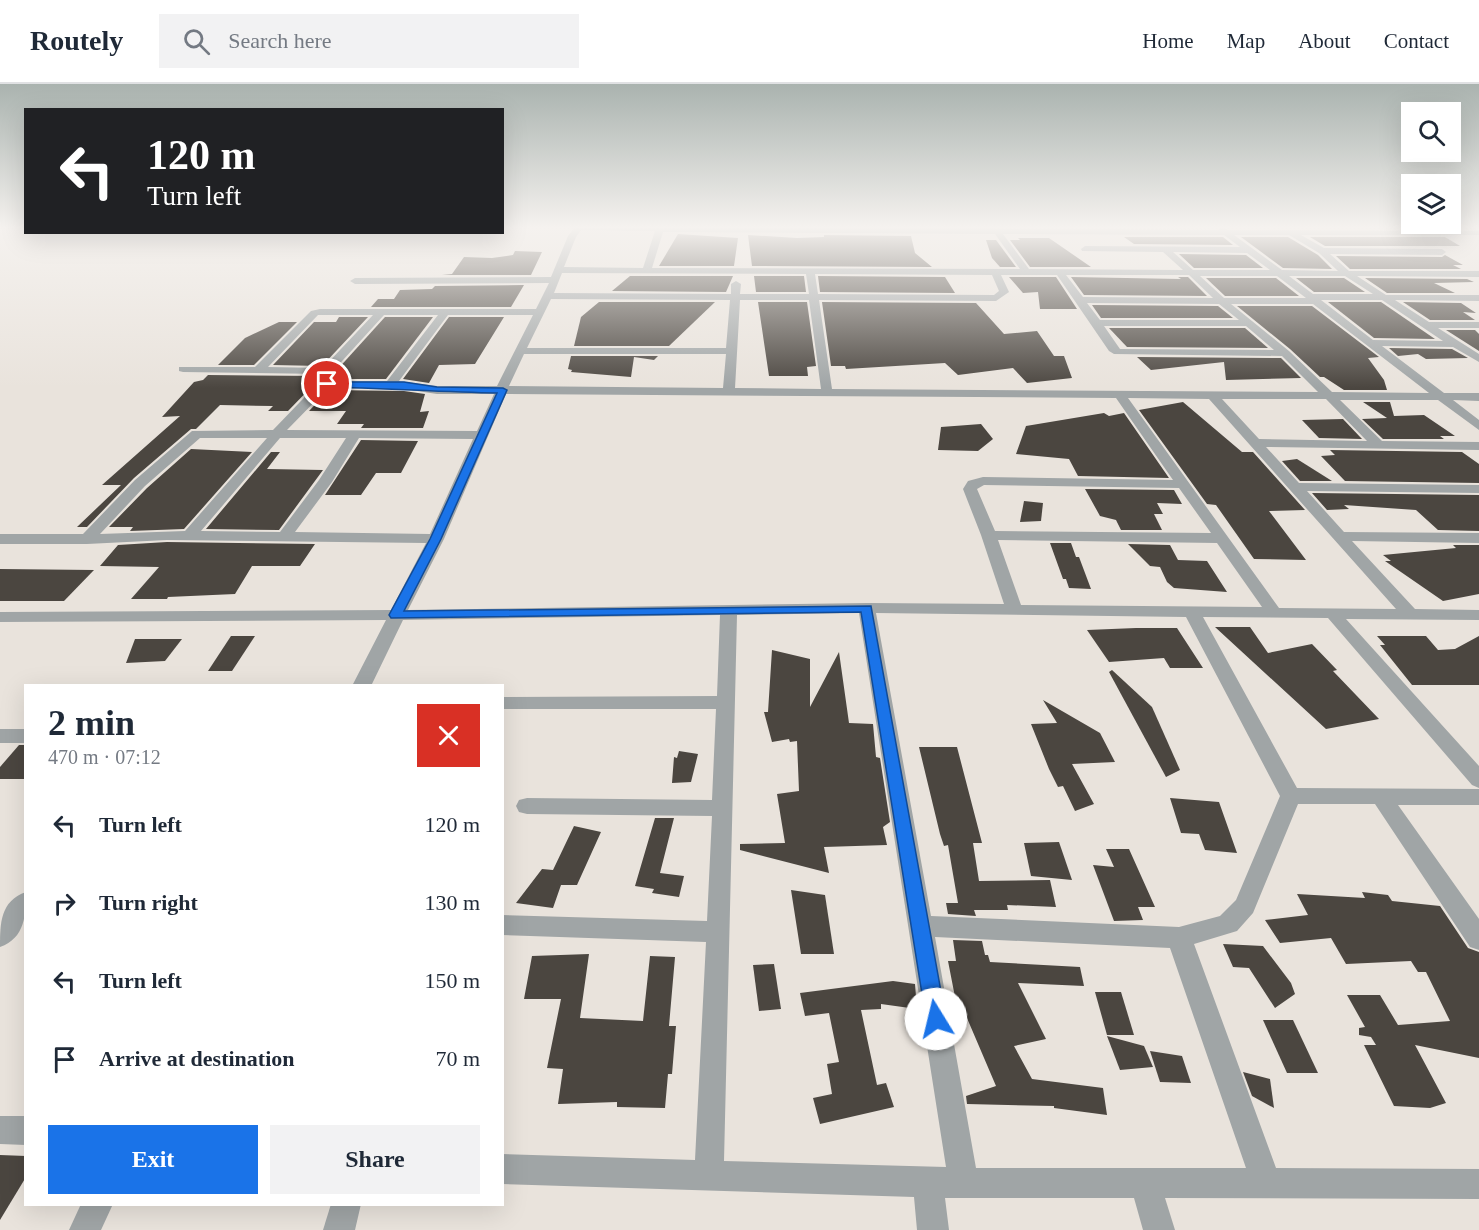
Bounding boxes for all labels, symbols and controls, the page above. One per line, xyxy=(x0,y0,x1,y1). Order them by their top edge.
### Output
search box xyxy=(159,14,579,68)
text: Routely xyxy=(30,25,123,56)
icon: search xyxy=(180,25,213,58)
text: Search here xyxy=(228,28,332,53)
text: Home xyxy=(1142,29,1194,53)
text: Map xyxy=(1227,29,1265,53)
text: About xyxy=(1298,29,1351,53)
text: Contact xyxy=(1384,29,1449,53)
map controls xyxy=(1401,102,1461,234)
button: search xyxy=(1401,102,1461,162)
icon: left xyxy=(48,132,126,210)
text: 120 m xyxy=(147,132,256,178)
button: layers xyxy=(1401,174,1461,234)
text: Turn left xyxy=(147,181,241,211)
pin xyxy=(301,358,352,409)
icon: arrive xyxy=(310,367,343,400)
text: 2 min xyxy=(48,703,135,743)
button: close xyxy=(417,704,480,767)
text: 470 m · 07:12 xyxy=(48,746,161,768)
icon: left xyxy=(48,809,81,842)
text: Turn left xyxy=(99,812,182,837)
text: 120 m xyxy=(424,812,480,837)
icon: right xyxy=(48,887,81,920)
text: Turn right xyxy=(99,890,198,915)
text: 130 m xyxy=(424,890,480,915)
icon: left xyxy=(48,965,81,998)
text: Turn left xyxy=(99,968,182,993)
text: 150 m xyxy=(424,968,480,993)
position arrow xyxy=(904,987,968,1051)
icon: arrive xyxy=(48,1043,81,1076)
text: Arrive at destination xyxy=(99,1046,295,1071)
text: 70 m xyxy=(435,1046,480,1071)
button: Exit xyxy=(48,1125,258,1194)
button: Share xyxy=(270,1125,480,1194)

